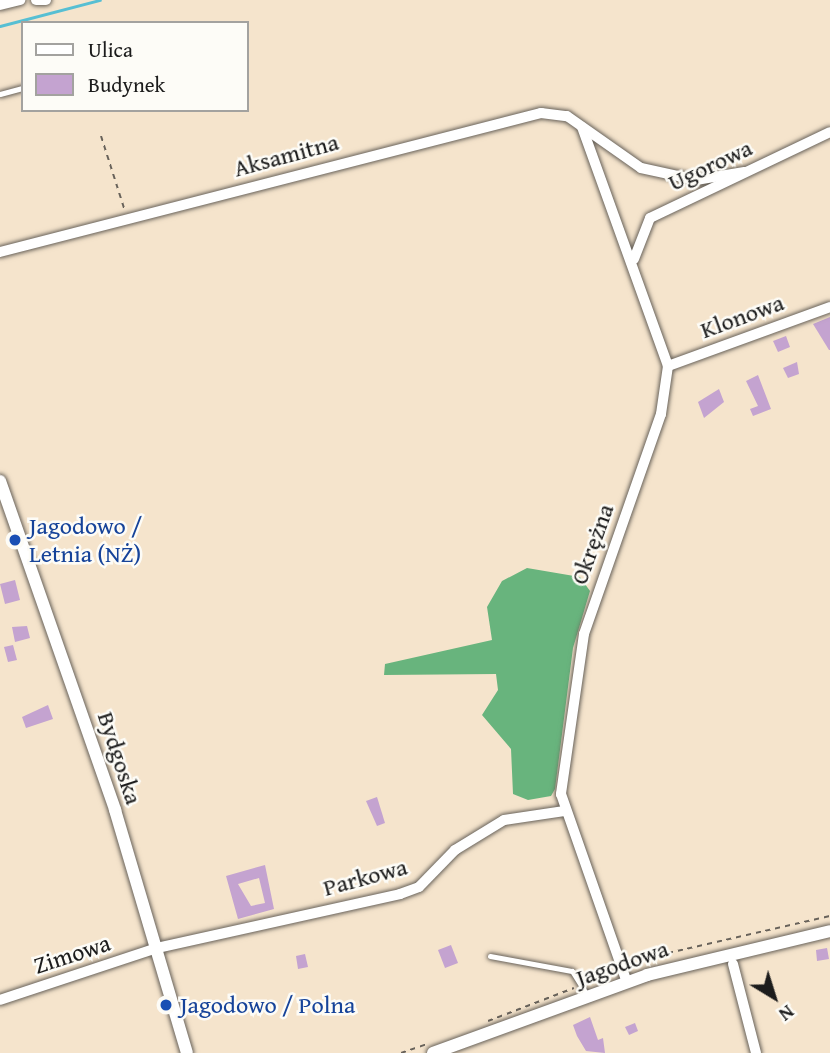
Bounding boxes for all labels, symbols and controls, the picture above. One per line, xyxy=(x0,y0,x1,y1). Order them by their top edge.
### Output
legend xyxy=(21,21,248,112)
text: Ulica xyxy=(88,34,133,65)
text: Budynek xyxy=(88,69,165,100)
street label: Aksamitna xyxy=(230,127,342,183)
street label: Ugorowa xyxy=(663,133,757,197)
street label: Klonowa xyxy=(696,288,788,344)
street label: Okrężna xyxy=(564,500,620,588)
place label: Jagodowo / Letnia (NŻ) xyxy=(29,512,142,568)
marker: Jagodowo / Letnia (NŻ) xyxy=(7,532,23,548)
street label: Bydgoska xyxy=(92,708,148,808)
street label: Parkowa xyxy=(320,852,410,902)
street label: Zimowa xyxy=(30,928,114,980)
street label: Jagodowa xyxy=(572,934,672,992)
north arrow xyxy=(739,962,809,1032)
place label: Jagodowo / Polna xyxy=(180,991,355,1019)
marker: Jagodowo / Polna xyxy=(158,997,174,1013)
text: N xyxy=(773,999,801,1028)

